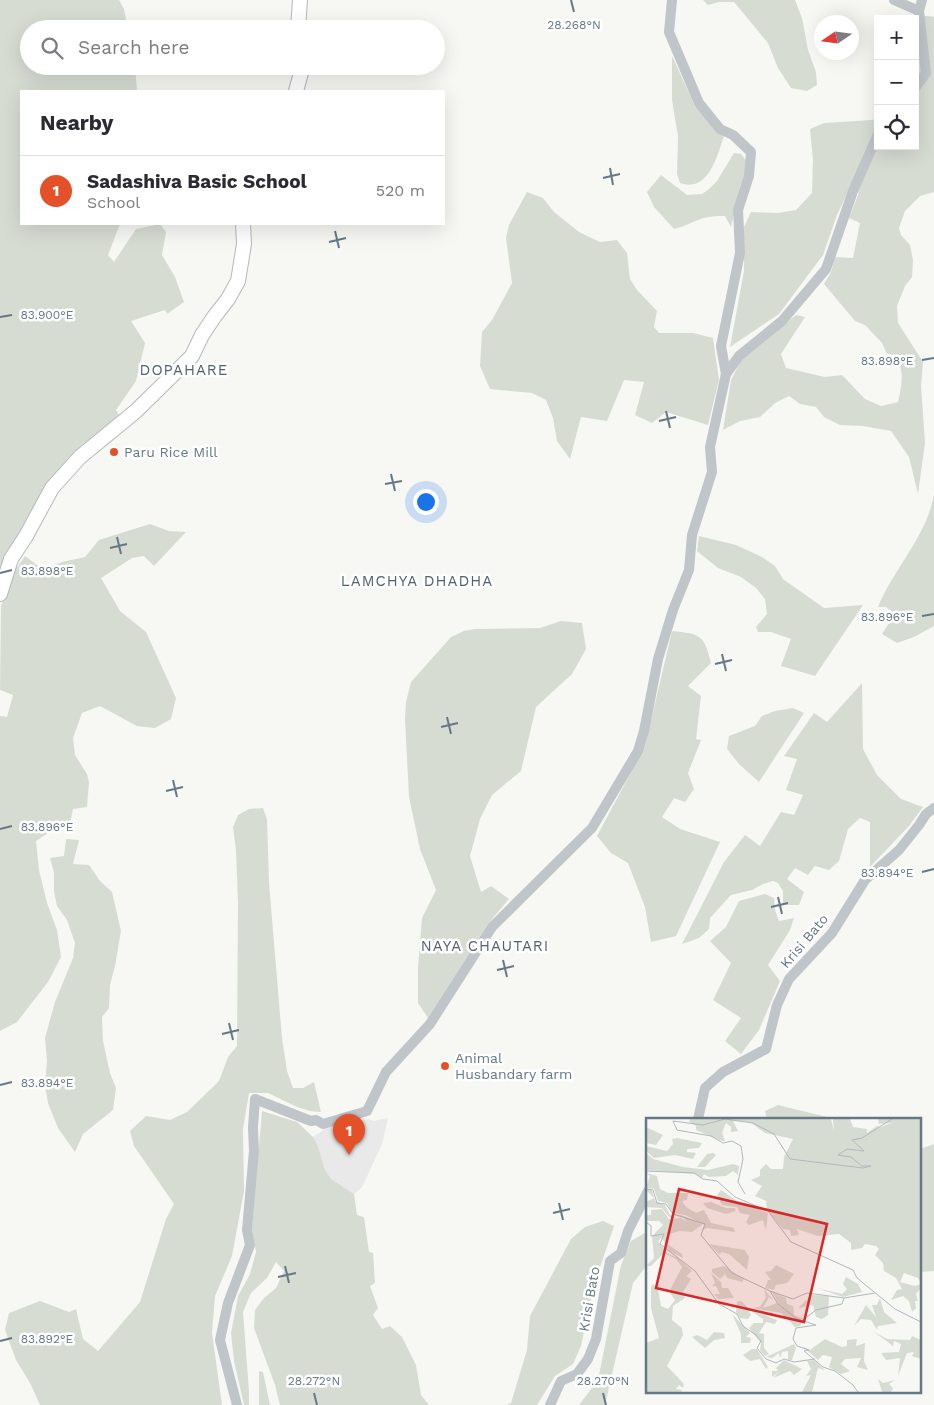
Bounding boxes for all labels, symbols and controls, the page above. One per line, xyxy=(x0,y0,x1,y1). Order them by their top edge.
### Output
north arrow xyxy=(814,15,859,60)
map controls xyxy=(874,15,919,150)
button: + xyxy=(874,15,919,60)
text: 28.268°N xyxy=(547,18,601,32)
search box xyxy=(20,20,445,75)
icon: search xyxy=(38,34,66,62)
text: Search here xyxy=(78,36,189,59)
button: − xyxy=(874,60,919,105)
button: locate xyxy=(874,105,919,150)
text: Nearby xyxy=(40,110,113,135)
text: Sadashiva Basic School xyxy=(87,170,307,193)
text: 1 xyxy=(53,181,59,200)
text: 520 m xyxy=(376,181,425,200)
text: School xyxy=(87,193,140,212)
text: 83.900°E xyxy=(21,308,74,322)
text: 83.898°E xyxy=(861,354,914,368)
district label: DOPAHARE xyxy=(140,361,228,379)
place label: Paru Rice Mill xyxy=(124,444,218,460)
marker: Paru Rice Mill xyxy=(108,446,120,458)
your location xyxy=(413,489,439,515)
text: 83.898°E xyxy=(21,564,74,578)
district label: LAMCHYA DHADHA xyxy=(341,572,493,590)
text: 83.896°E xyxy=(861,610,914,624)
text: 83.896°E xyxy=(21,820,74,834)
text: 83.894°E xyxy=(861,866,914,880)
street label: Krisi Bato xyxy=(777,911,831,971)
district label: NAYA CHAUTARI xyxy=(421,937,549,955)
place label: Animal Husbandary farm xyxy=(455,1050,572,1082)
marker: Animal Husbandary farm xyxy=(439,1060,451,1072)
text: 83.894°E xyxy=(21,1076,74,1090)
pin: 1 xyxy=(333,1114,365,1155)
inset map xyxy=(646,1118,922,1392)
street label: Krisi Bato xyxy=(575,1265,603,1333)
text: 83.892°E xyxy=(21,1332,73,1346)
text: 28.272°N xyxy=(288,1374,340,1388)
text: 28.270°N xyxy=(577,1374,629,1388)

